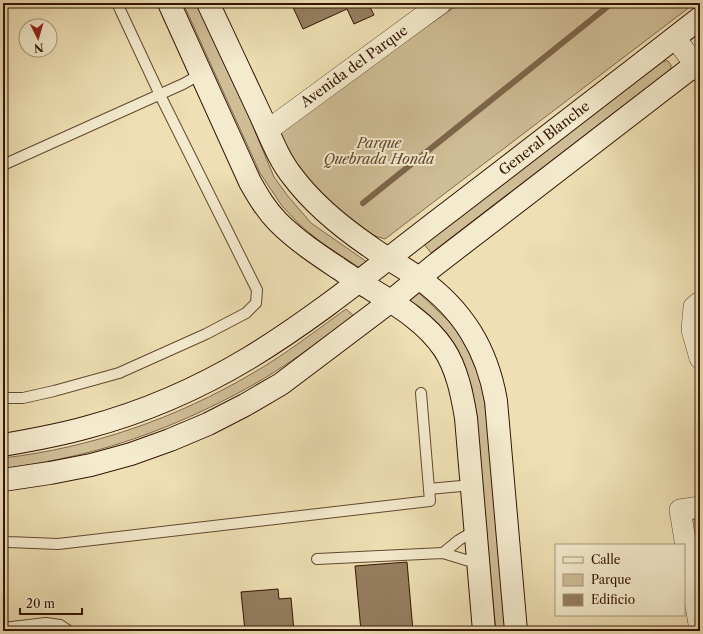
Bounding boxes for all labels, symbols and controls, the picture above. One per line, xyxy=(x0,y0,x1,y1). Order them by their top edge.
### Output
north arrow xyxy=(18,18,58,58)
street label: Avenida del Parque xyxy=(296,21,411,112)
text: N xyxy=(33,41,44,55)
street label: General Blanche xyxy=(495,97,593,179)
park label: Parque Quebrada Honda xyxy=(324,134,435,168)
legend xyxy=(555,544,685,616)
text: Calle xyxy=(591,552,621,567)
text: Parque xyxy=(591,572,632,587)
scale bar xyxy=(20,590,82,616)
text: Edificio xyxy=(591,592,635,607)
text: 20 m xyxy=(26,596,55,611)

